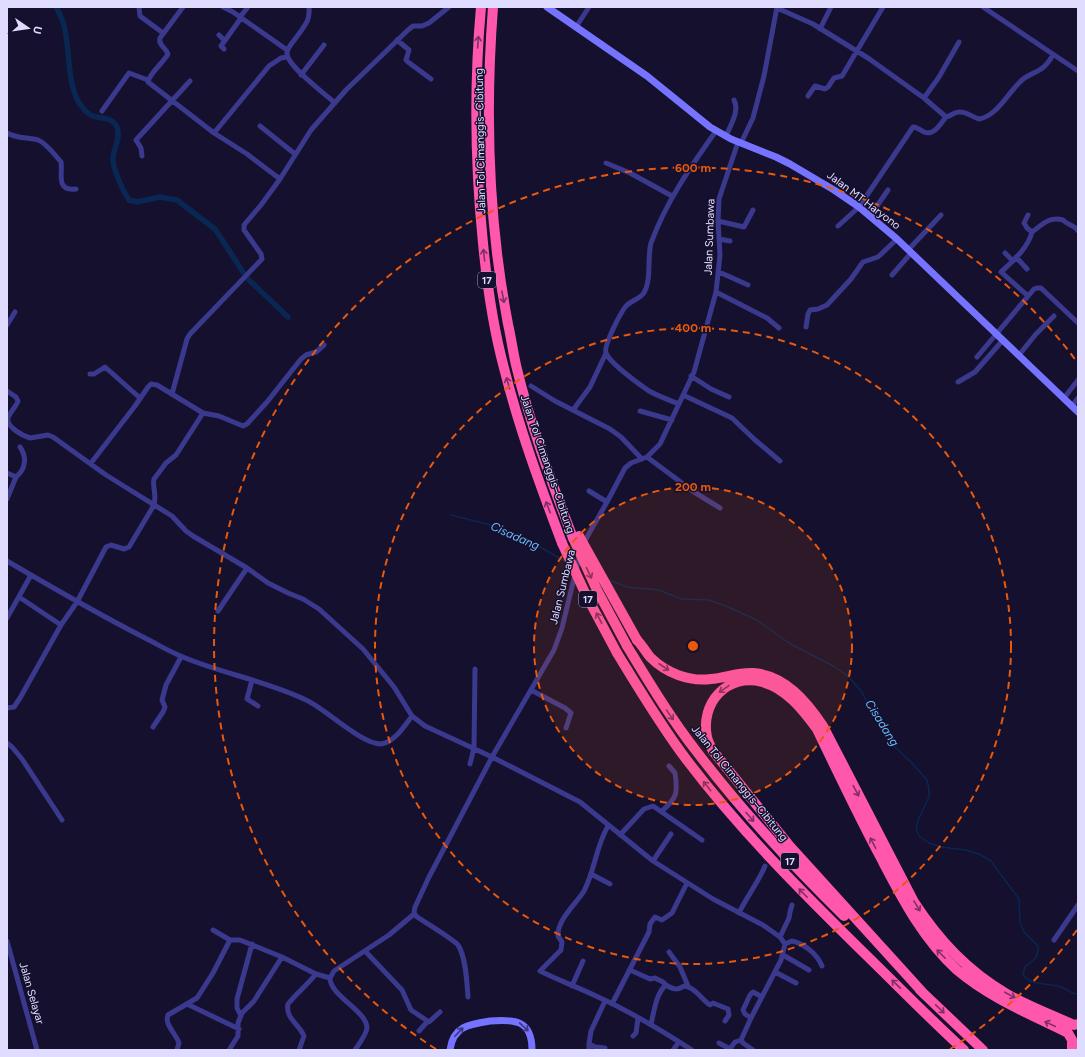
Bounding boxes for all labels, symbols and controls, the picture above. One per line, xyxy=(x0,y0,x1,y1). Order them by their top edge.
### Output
north arrow xyxy=(8,8,48,48)
text: U xyxy=(30,25,44,36)
one-way arrow xyxy=(474,36,481,49)
street label: Jalan Tol Cimanggis–Cibitung xyxy=(473,68,488,214)
text: 600 m xyxy=(675,161,711,175)
street label: Jalan MT Haryono xyxy=(824,169,903,232)
street label: Jalan Sumbawa xyxy=(702,199,717,275)
one-way arrow xyxy=(480,249,488,262)
road number: 17 xyxy=(478,272,496,288)
one-way arrow xyxy=(499,290,507,303)
text: 400 m xyxy=(675,321,711,335)
one-way arrow xyxy=(504,377,511,390)
street label: Jalan Tol Cimanggis–Cibitung xyxy=(518,393,577,535)
text: 200 m xyxy=(675,480,711,494)
one-way arrow xyxy=(544,501,552,513)
water label: Cisadang xyxy=(488,519,542,553)
street label: Jalan Sumbawa xyxy=(547,548,578,626)
one-way arrow xyxy=(586,567,593,579)
road number: 17 xyxy=(579,591,597,607)
one-way arrow xyxy=(594,613,602,625)
centre of rings xyxy=(686,639,700,653)
one-way arrow xyxy=(659,663,670,671)
one-way arrow xyxy=(718,685,729,693)
water label: Cisadang xyxy=(862,697,902,749)
one-way arrow xyxy=(666,709,674,720)
street label: Jalan Tol Cimanggis–Cibitung xyxy=(689,723,791,844)
one-way arrow xyxy=(703,780,712,791)
one-way arrow xyxy=(853,785,861,797)
one-way arrow xyxy=(745,812,754,822)
one-way arrow xyxy=(869,838,877,850)
road number: 17 xyxy=(781,853,799,869)
one-way arrow xyxy=(798,888,808,898)
one-way arrow xyxy=(913,900,921,912)
one-way arrow xyxy=(937,949,946,959)
street label: Jalan Selayar xyxy=(16,961,47,1026)
one-way arrow xyxy=(891,979,901,989)
one-way arrow xyxy=(1003,991,1015,999)
one-way arrow xyxy=(935,1004,945,1014)
one-way arrow xyxy=(1044,1020,1056,1027)
one-way arrow xyxy=(519,1023,529,1032)
one-way arrow xyxy=(454,1027,464,1037)

